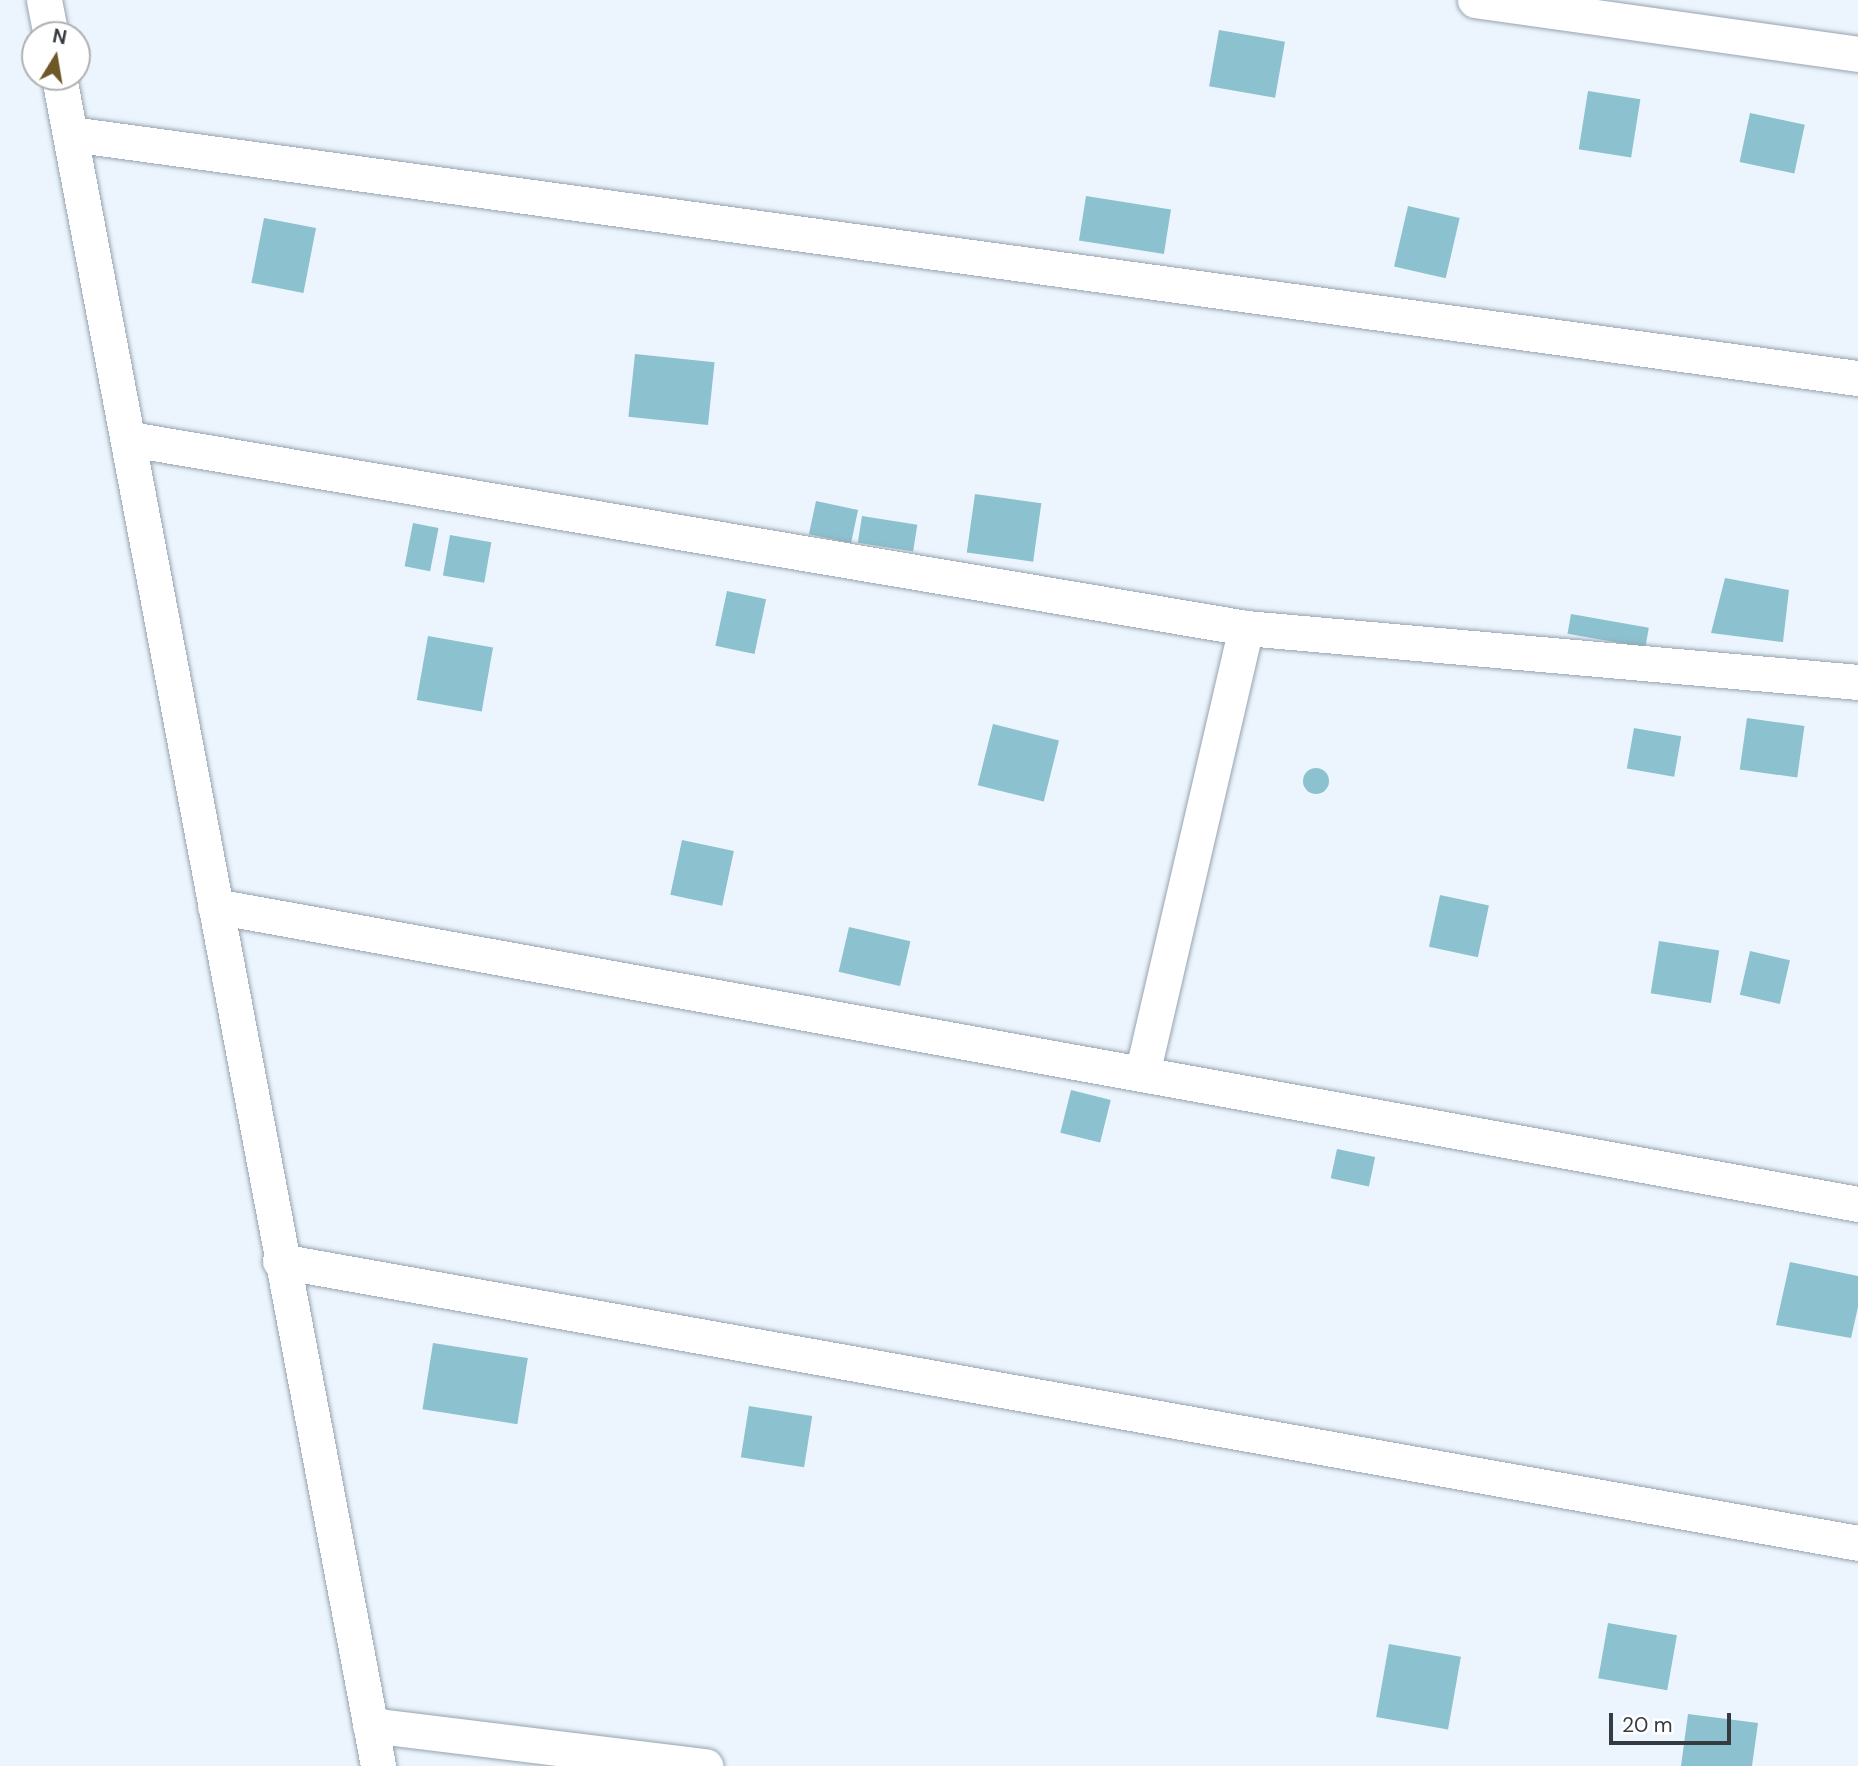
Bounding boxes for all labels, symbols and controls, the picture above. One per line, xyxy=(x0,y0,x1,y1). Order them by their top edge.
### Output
north arrow xyxy=(21,21,91,91)
text: N xyxy=(51,23,69,50)
scale bar xyxy=(1613,1700,1736,1744)
text: 20 m xyxy=(1622,1711,1673,1739)

